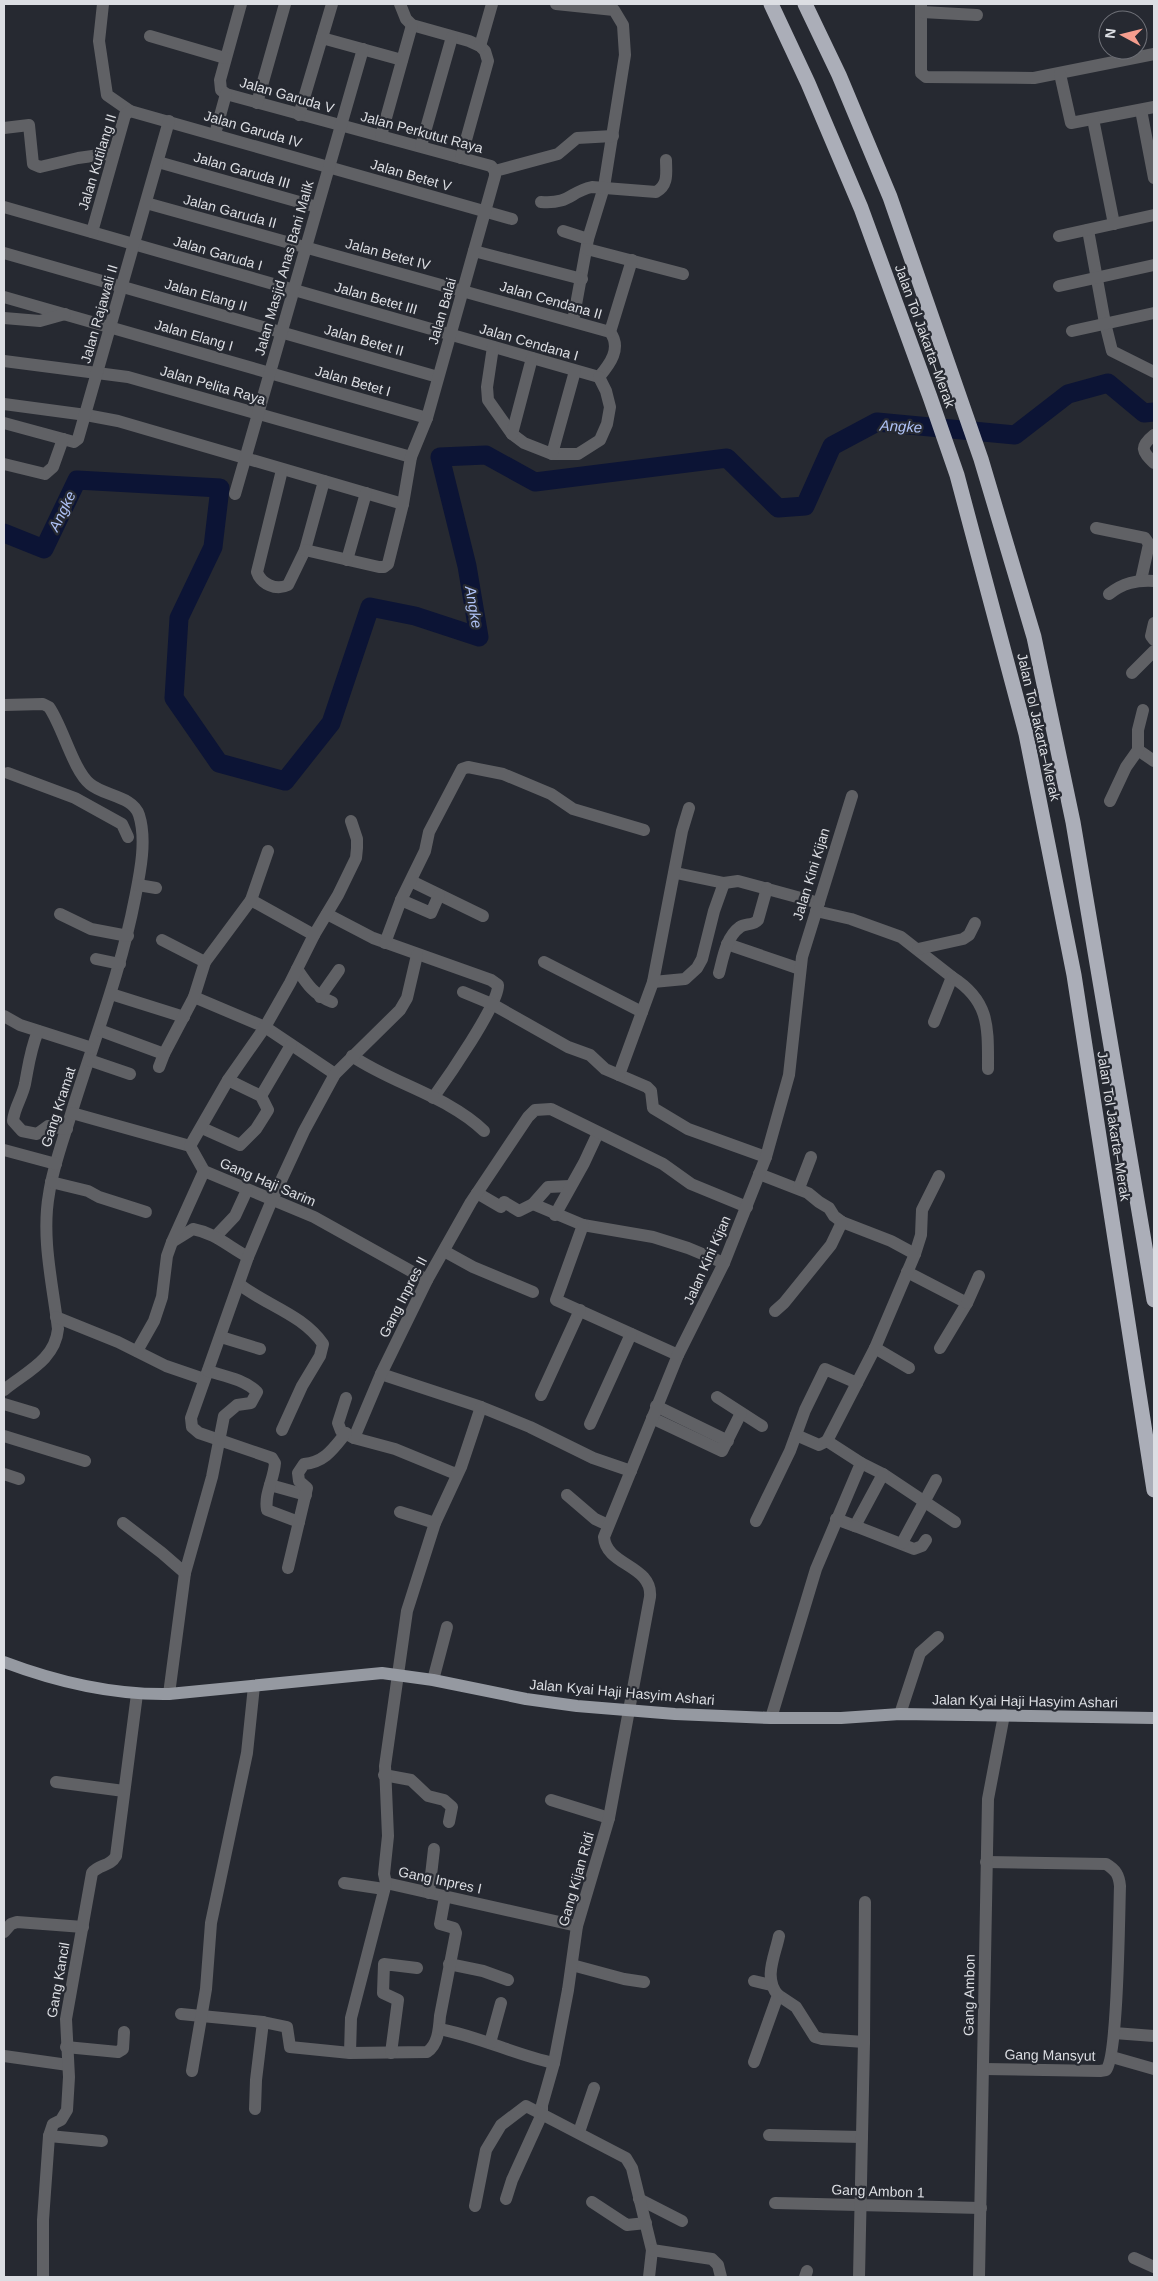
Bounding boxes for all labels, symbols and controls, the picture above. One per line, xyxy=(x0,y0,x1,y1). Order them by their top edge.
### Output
north arrow xyxy=(1098,10,1148,60)
text: N xyxy=(1102,27,1119,39)
street label: Jalan Garuda V xyxy=(238,74,337,116)
street label: Jalan Garuda IV xyxy=(202,107,304,151)
street label: Jalan Perkutut Raya xyxy=(359,108,485,156)
street label: Jalan Kutilang II xyxy=(75,112,119,212)
street label: Jalan Garuda III xyxy=(192,149,292,191)
street label: Jalan Betet V xyxy=(369,156,454,194)
street label: Jalan Masjid Anas Bani Malik xyxy=(251,178,317,357)
street label: Jalan Garuda II xyxy=(182,191,278,231)
street label: Jalan Garuda I xyxy=(172,233,264,273)
street label: Jalan Betet IV xyxy=(344,235,433,273)
street label: Jalan Tol Jakarta–Merak xyxy=(892,262,959,411)
street label: Jalan Rajawali II xyxy=(77,263,121,365)
street label: Jalan Elang II xyxy=(163,276,249,314)
street label: Jalan Balai xyxy=(425,276,459,346)
street label: Jalan Cendana II xyxy=(498,278,604,322)
street label: Jalan Betet III xyxy=(333,279,419,317)
street label: Jalan Elang I xyxy=(153,316,235,354)
street label: Jalan Cendana I xyxy=(478,320,580,364)
street label: Jalan Betet II xyxy=(323,321,405,359)
street label: Jalan Pelita Raya xyxy=(158,362,268,408)
street label: Jalan Betet I xyxy=(313,363,393,399)
water label: Angke xyxy=(878,416,923,436)
water label: Angke xyxy=(45,488,79,535)
water label: Angke xyxy=(462,584,486,629)
street label: Jalan Tol Jakarta–Merak xyxy=(1014,651,1064,804)
street label: Jalan Kini Kijan xyxy=(789,826,833,922)
street label: Jalan Tol Jakarta–Merak xyxy=(1094,1050,1134,1203)
street label: Gang Kramat xyxy=(38,1065,79,1149)
street label: Gang Haji Sarim xyxy=(218,1155,318,1209)
street label: Jalan Kini Kijan xyxy=(680,1213,734,1307)
street label: Gang Inpres II xyxy=(376,1254,430,1340)
street label: Jalan Kyai Haji Hasyim Ashari xyxy=(529,1676,715,1708)
street label: Jalan Kyai Haji Hasyim Ashari xyxy=(932,1691,1118,1711)
street label: Gang Kijan Ridi xyxy=(555,1830,597,1928)
street label: Gang Inpres I xyxy=(397,1863,483,1897)
street label: Gang Kancil xyxy=(43,1941,73,2019)
street label: Gang Ambon xyxy=(960,1954,978,2036)
street label: Gang Mansyut xyxy=(1004,2046,1096,2064)
street label: Gang Ambon 1 xyxy=(831,2181,925,2201)

